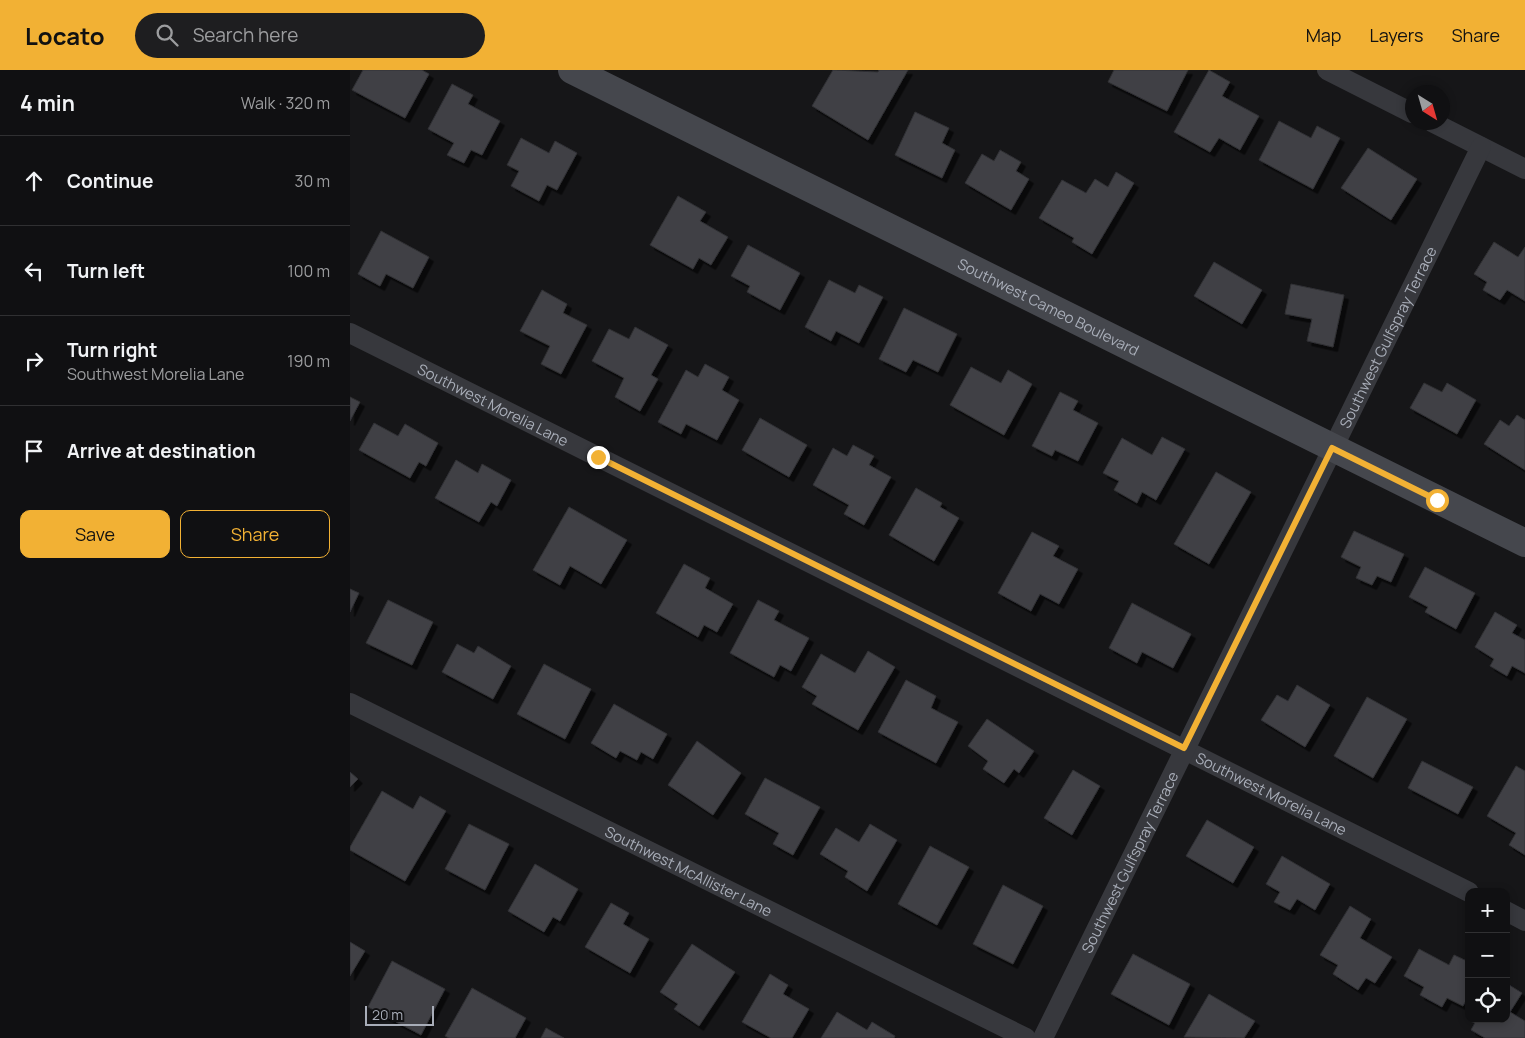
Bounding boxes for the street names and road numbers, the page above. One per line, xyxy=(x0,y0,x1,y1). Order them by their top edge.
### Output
street label: Southwest Gulfspray Terrace xyxy=(1334,242,1441,432)
street label: Southwest Cameo Boulevard xyxy=(954,253,1143,360)
street label: Southwest Morelia Lane xyxy=(414,358,572,451)
street label: Southwest Morelia Lane xyxy=(1192,747,1351,840)
street label: Southwest Gulfspray Terrace xyxy=(1076,767,1183,957)
street label: Southwest McAllister Lane xyxy=(601,821,776,921)

